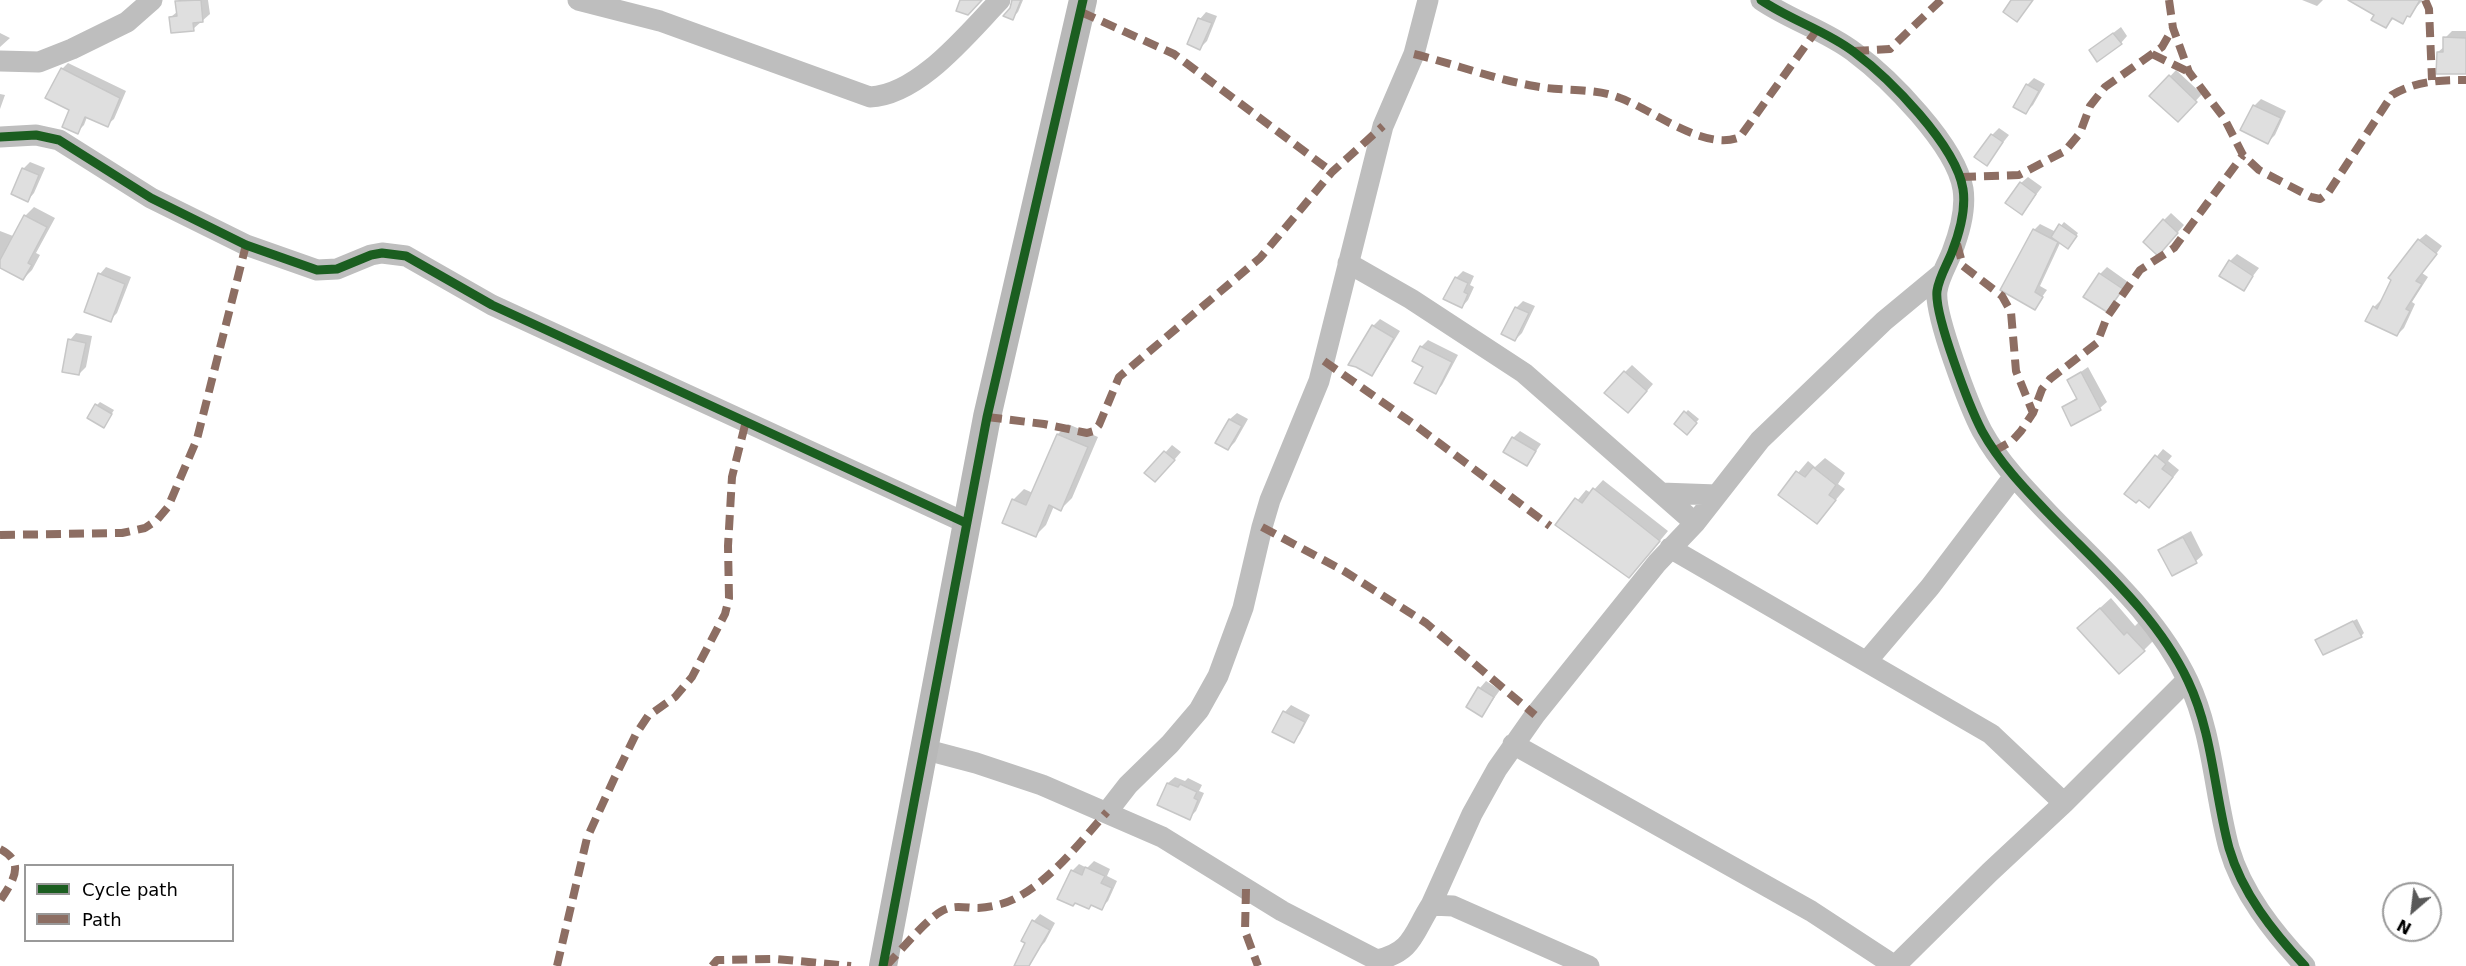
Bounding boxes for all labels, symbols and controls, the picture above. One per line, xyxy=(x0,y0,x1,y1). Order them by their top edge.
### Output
legend xyxy=(24,864,234,942)
text: Cycle path xyxy=(82,879,178,900)
north arrow xyxy=(2382,882,2442,942)
text: Path xyxy=(82,909,122,930)
text: N xyxy=(2394,915,2415,938)

